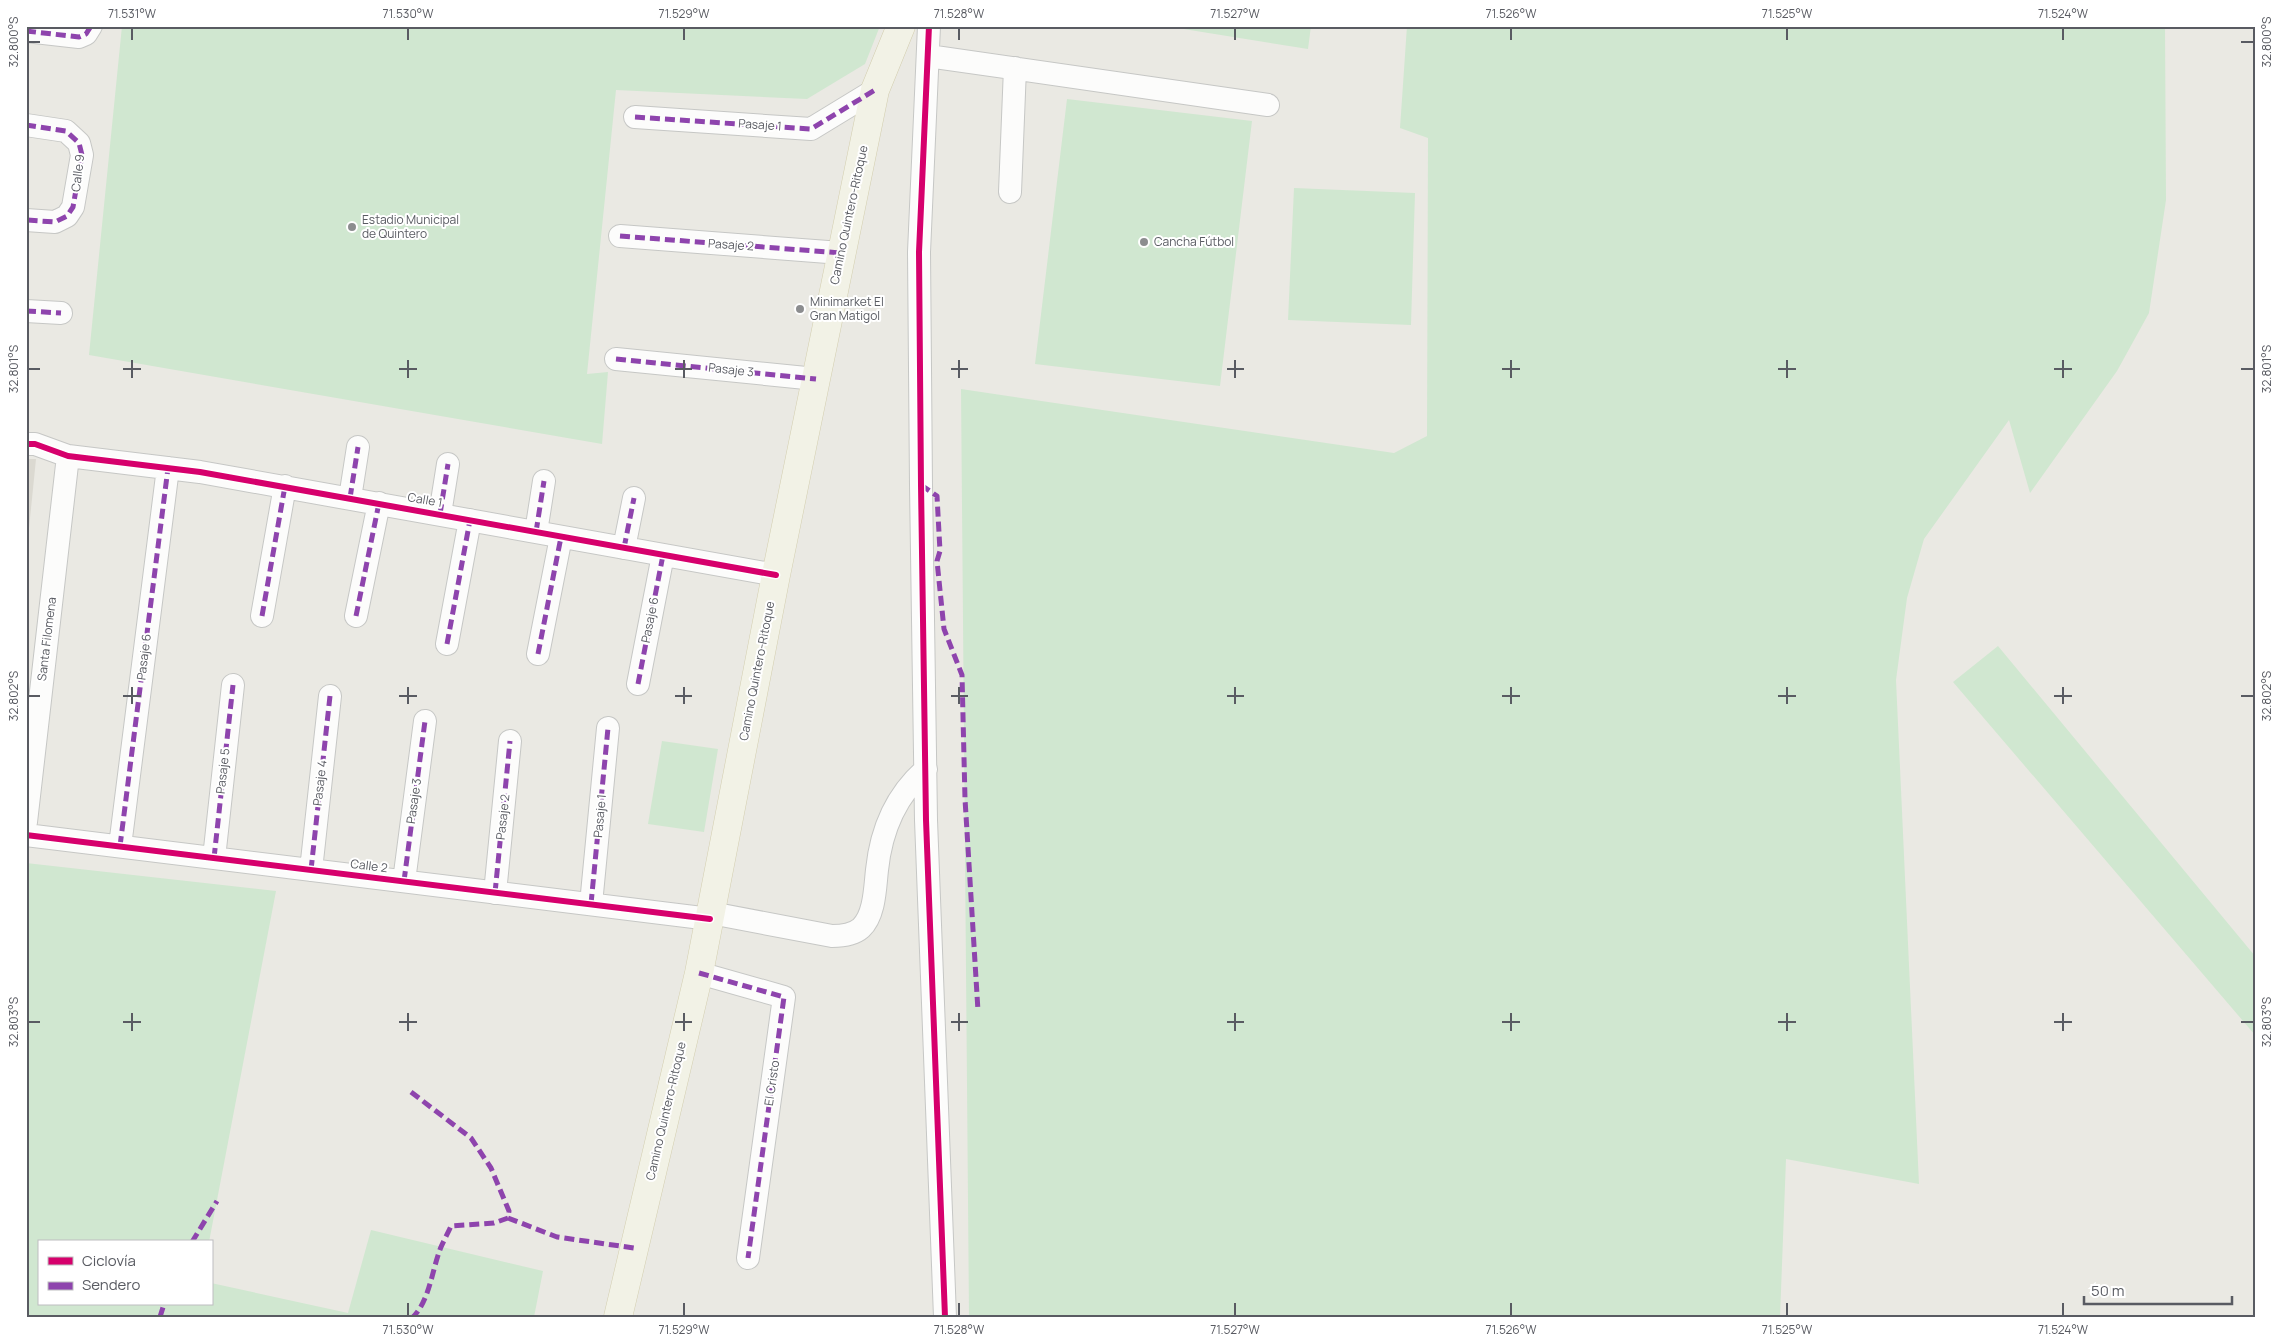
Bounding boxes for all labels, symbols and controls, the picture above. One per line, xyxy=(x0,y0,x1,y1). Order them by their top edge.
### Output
text: 71.531°W xyxy=(108,5,157,22)
text: 71.530°W xyxy=(383,5,434,22)
text: 71.529°W xyxy=(659,5,710,22)
text: 71.528°W xyxy=(934,5,985,22)
text: 71.527°W xyxy=(1210,5,1260,22)
text: 71.526°W xyxy=(1486,5,1537,22)
text: 71.525°W xyxy=(1762,5,1813,22)
text: 71.524°W xyxy=(2038,5,2089,22)
text: 32.800°S xyxy=(5,17,22,67)
text: 32.800°S xyxy=(2258,17,2275,67)
street label: Pasaje 1 xyxy=(738,114,782,135)
street label: Camino Quintero-Ritoque xyxy=(825,144,872,286)
street label: Calle 9 xyxy=(67,153,88,193)
place label: Estadio Municipal de Quintero xyxy=(362,211,459,242)
marker: Estadio Municipal de Quintero xyxy=(346,221,358,233)
place label: Cancha Fútbol xyxy=(1154,233,1234,250)
street label: Pasaje 2 xyxy=(708,234,755,255)
marker: Cancha Fútbol xyxy=(1138,236,1150,248)
place label: Minimarket El Gran Matigol xyxy=(810,293,884,324)
marker: Minimarket El Gran Matigol xyxy=(794,303,806,315)
text: 32.801°S xyxy=(5,345,22,393)
text: 32.801°S xyxy=(2258,345,2275,393)
street label: Pasaje 3 xyxy=(707,359,755,380)
street label: Calle 1 xyxy=(406,488,444,511)
street label: Pasaje 6 xyxy=(637,595,662,644)
street label: Santa Filomena xyxy=(33,596,60,682)
street label: Camino Quintero-Ritoque xyxy=(735,600,778,742)
street label: Pasaje 6 xyxy=(132,633,155,681)
text: 32.802°S xyxy=(5,671,22,721)
text: 32.802°S xyxy=(2258,671,2275,721)
street label: Pasaje 5 xyxy=(212,747,233,795)
street label: Pasaje 4 xyxy=(309,759,330,807)
street label: Pasaje 3 xyxy=(402,777,425,825)
street label: Pasaje 2 xyxy=(492,793,513,841)
street label: Pasaje 1 xyxy=(589,793,610,838)
street label: Calle 2 xyxy=(350,855,389,876)
text: 32.803°S xyxy=(5,997,22,1047)
text: 32.803°S xyxy=(2258,997,2275,1047)
street label: Camino Quintero-Ritoque xyxy=(641,1040,690,1182)
street label: El Cristo xyxy=(760,1059,783,1107)
legend xyxy=(38,1240,212,1306)
text: Ciclovía xyxy=(82,1250,136,1271)
scale bar xyxy=(2084,1273,2231,1305)
text: Sendero xyxy=(82,1274,141,1295)
text: 50 m xyxy=(2091,1280,2125,1301)
text: 71.530°W xyxy=(383,1321,434,1338)
text: 71.529°W xyxy=(659,1321,710,1338)
text: 71.528°W xyxy=(934,1321,985,1338)
text: 71.527°W xyxy=(1210,1321,1260,1338)
text: 71.526°W xyxy=(1486,1321,1537,1338)
text: 71.525°W xyxy=(1762,1321,1813,1338)
text: 71.524°W xyxy=(2038,1321,2089,1338)

